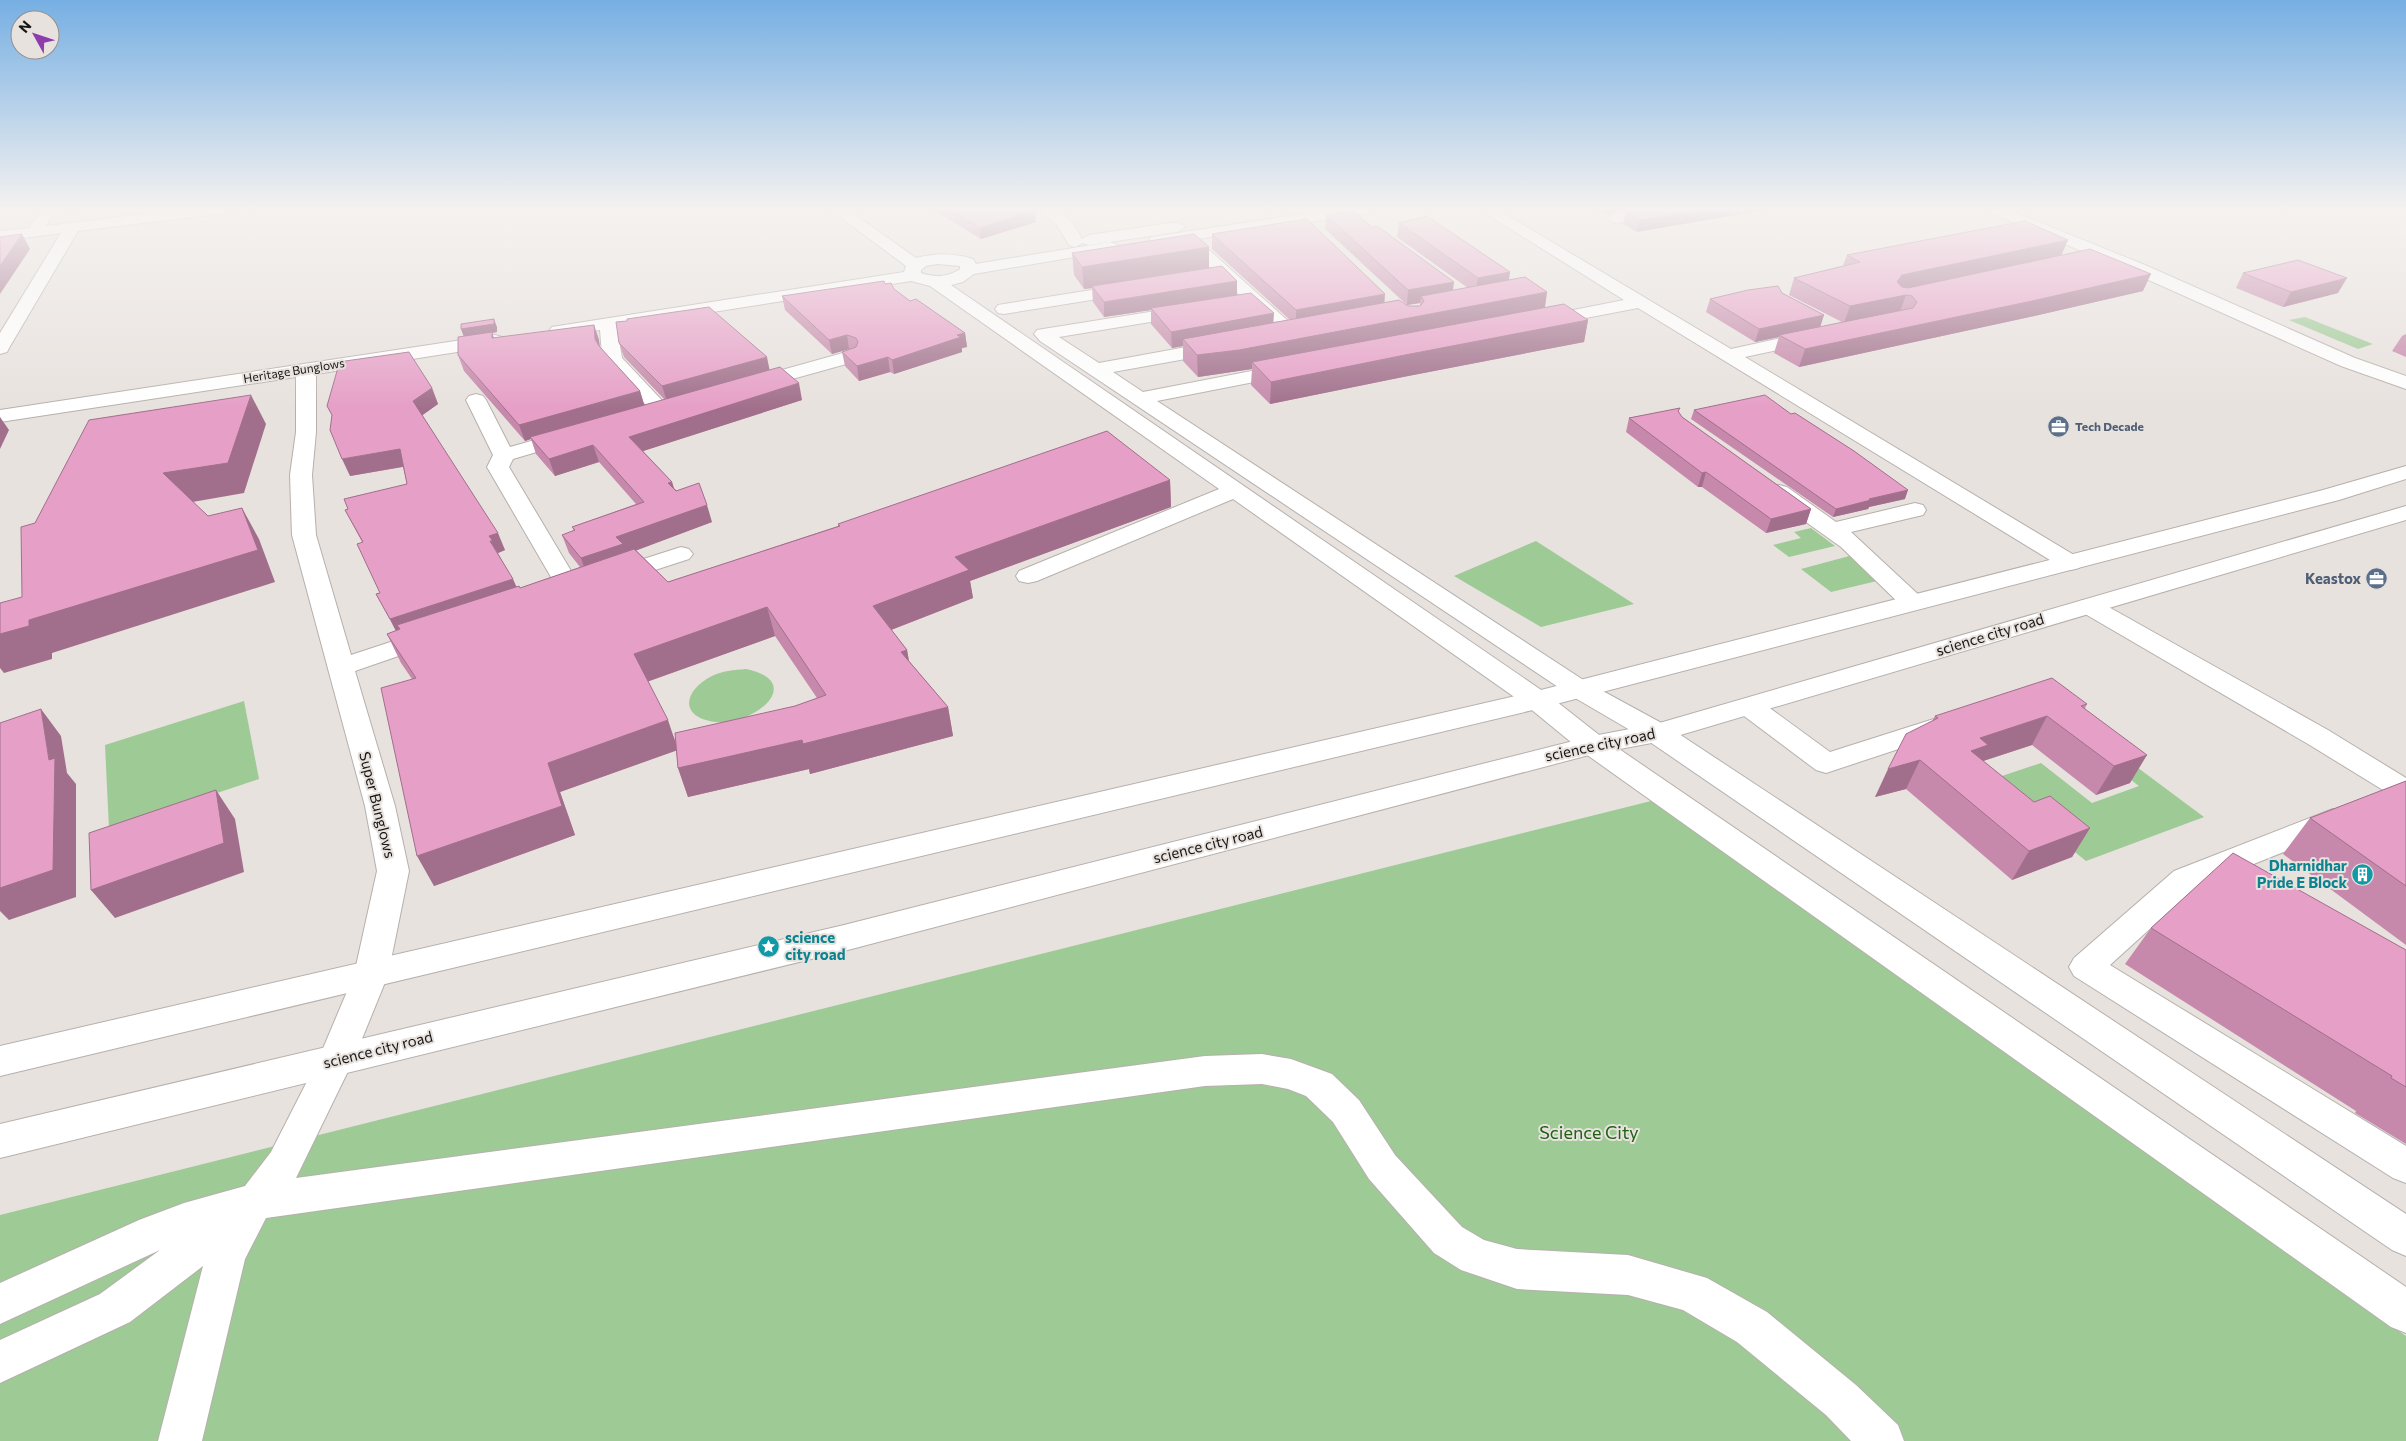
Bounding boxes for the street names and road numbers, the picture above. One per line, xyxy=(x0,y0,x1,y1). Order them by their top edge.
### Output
street label: Heritage Bunglows xyxy=(242,355,345,385)
street label: science city road xyxy=(1933,609,2046,659)
street label: science city road xyxy=(1543,724,1656,764)
street label: Super Bunglows xyxy=(356,750,400,860)
street label: science city road xyxy=(1151,822,1264,866)
street label: science city road xyxy=(321,1027,434,1071)

